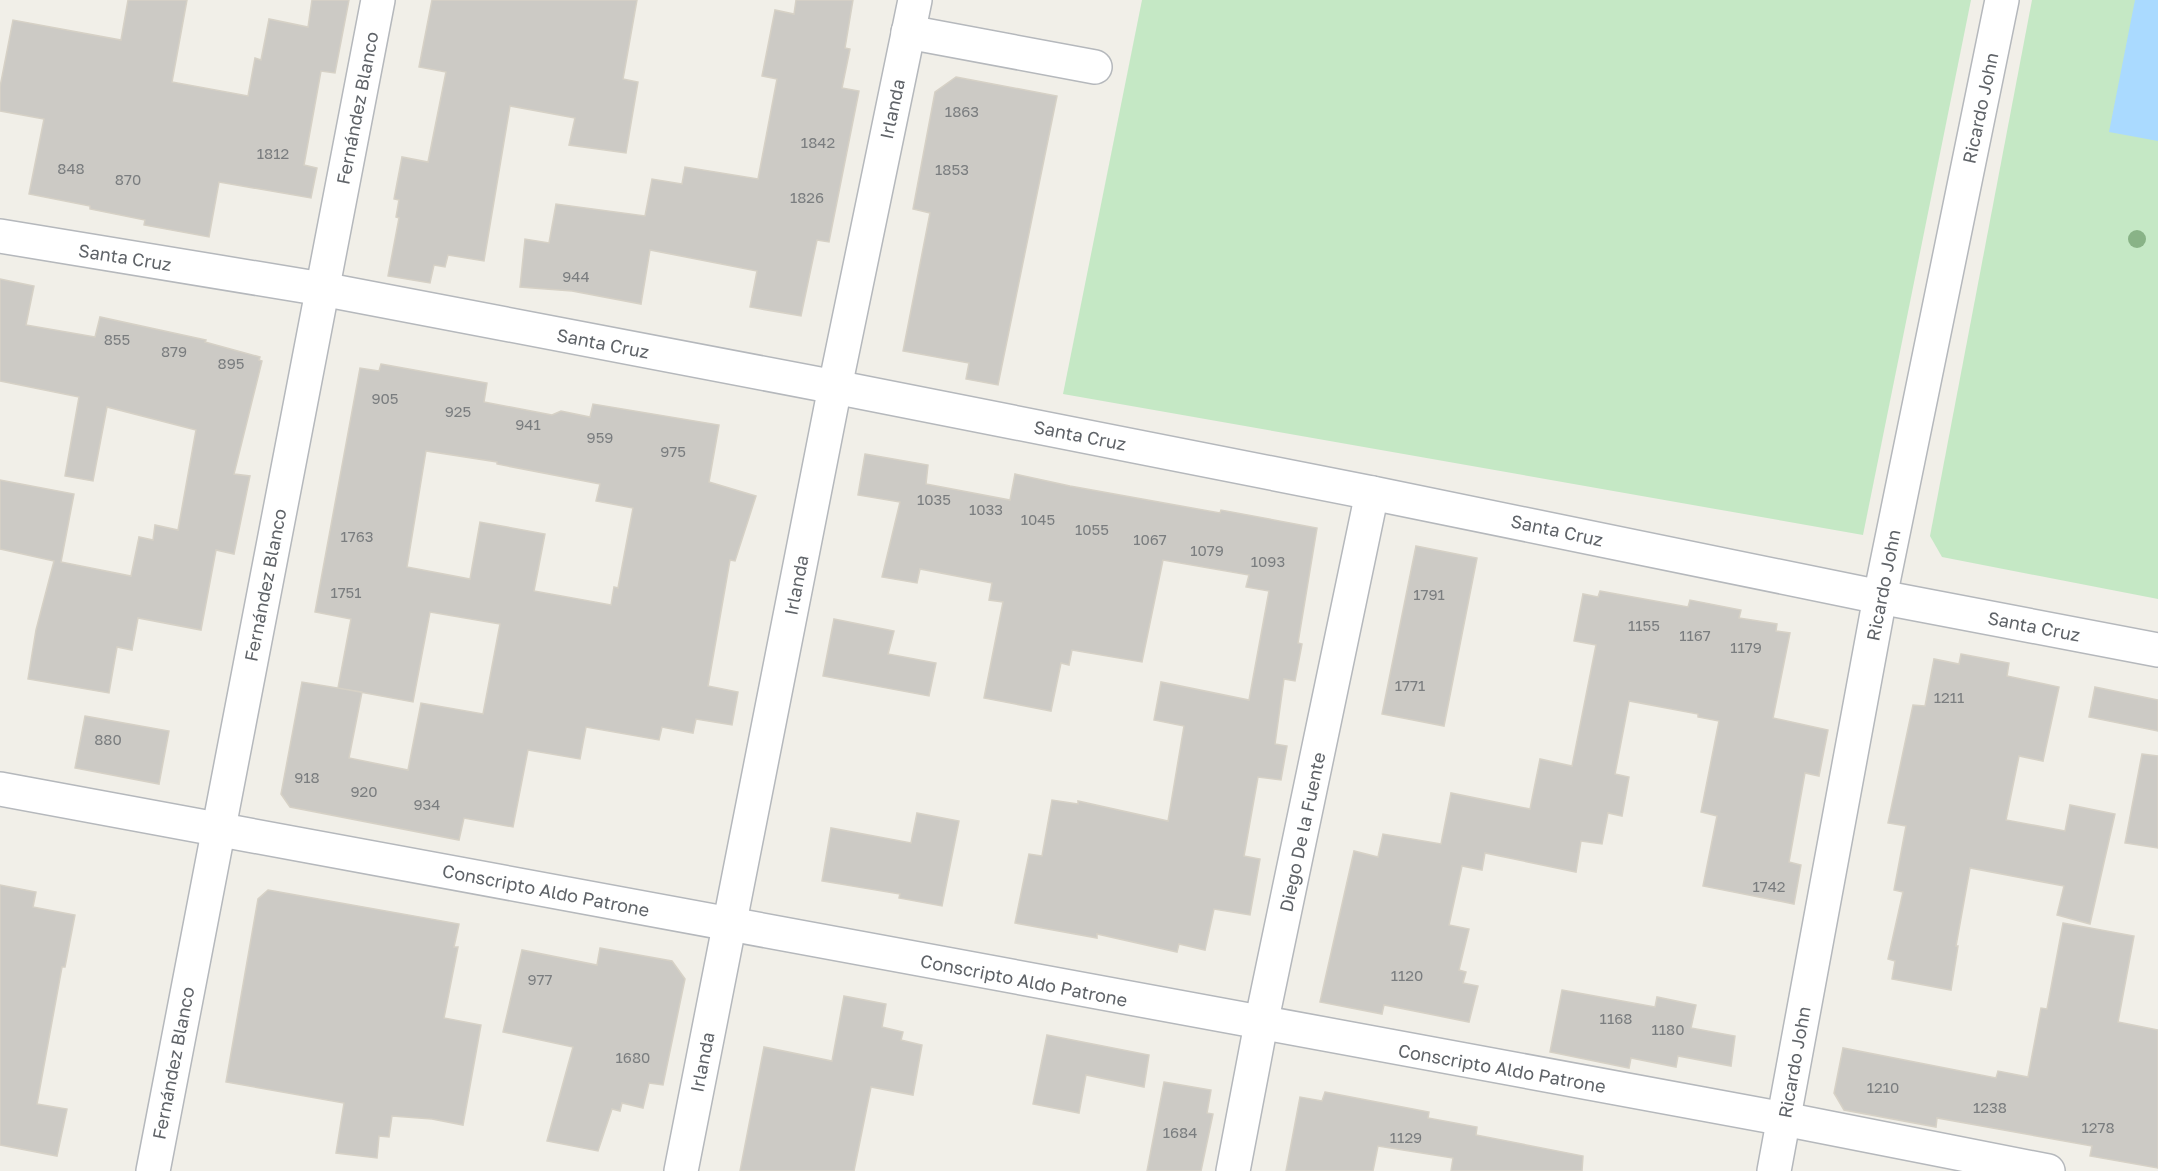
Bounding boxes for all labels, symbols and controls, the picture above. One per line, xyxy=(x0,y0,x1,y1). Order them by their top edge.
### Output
street label: Fernández Blanco xyxy=(331,30,383,186)
street label: Ricardo John xyxy=(1957,50,2003,166)
street label: Irlanda xyxy=(875,77,909,141)
house number: 1863 xyxy=(945,102,979,120)
house number: 1842 xyxy=(801,133,835,151)
house number: 1812 xyxy=(257,144,289,162)
house number: 848 xyxy=(57,159,85,177)
house number: 1853 xyxy=(935,160,969,178)
house number: 870 xyxy=(115,170,141,188)
house number: 1826 xyxy=(790,188,824,206)
street label: Santa Cruz xyxy=(77,239,173,275)
house number: 944 xyxy=(562,267,590,285)
street label: Santa Cruz xyxy=(555,323,651,363)
house number: 855 xyxy=(104,330,130,348)
house number: 879 xyxy=(161,342,187,360)
house number: 895 xyxy=(218,354,244,372)
house number: 905 xyxy=(371,389,399,407)
house number: 925 xyxy=(445,402,471,420)
house number: 941 xyxy=(515,415,541,433)
street label: Santa Cruz xyxy=(1032,415,1128,455)
house number: 959 xyxy=(587,428,613,446)
house number: 975 xyxy=(660,442,686,460)
house number: 1035 xyxy=(917,490,951,508)
house number: 1033 xyxy=(969,500,1003,518)
street label: Fernández Blanco xyxy=(239,507,291,663)
street label: Santa Cruz xyxy=(1509,509,1605,551)
house number: 1045 xyxy=(1021,510,1055,528)
house number: 1055 xyxy=(1075,520,1109,538)
house number: 1763 xyxy=(340,527,374,545)
street label: Ricardo John xyxy=(1861,527,1905,643)
house number: 1067 xyxy=(1133,530,1167,548)
house number: 1079 xyxy=(1190,541,1224,559)
house number: 1093 xyxy=(1251,552,1285,570)
street label: Irlanda xyxy=(779,553,813,617)
house number: 1751 xyxy=(330,583,362,601)
house number: 1791 xyxy=(1413,585,1445,603)
street label: Santa Cruz xyxy=(1986,606,2082,646)
house number: 1155 xyxy=(1628,616,1660,634)
house number: 1167 xyxy=(1679,626,1711,644)
house number: 1179 xyxy=(1730,638,1762,656)
house number: 1771 xyxy=(1395,676,1425,694)
house number: 1211 xyxy=(1934,688,1964,706)
house number: 880 xyxy=(94,730,122,748)
street label: Diego De la Fuente xyxy=(1274,750,1330,914)
house number: 918 xyxy=(294,768,320,786)
house number: 920 xyxy=(350,782,378,800)
house number: 934 xyxy=(413,795,441,813)
street label: Conscripto Aldo Patrone xyxy=(441,859,651,921)
house number: 1742 xyxy=(1752,877,1786,895)
street label: Conscripto Aldo Patrone xyxy=(919,949,1129,1011)
house number: 1120 xyxy=(1391,966,1423,984)
house number: 977 xyxy=(528,970,553,988)
street label: Fernández Blanco xyxy=(147,985,199,1141)
street label: Ricardo John xyxy=(1773,1004,1815,1120)
house number: 1168 xyxy=(1600,1009,1632,1027)
house number: 1180 xyxy=(1651,1020,1685,1038)
street label: Irlanda xyxy=(685,1030,719,1094)
street label: Conscripto Aldo Patrone xyxy=(1396,1039,1608,1097)
house number: 1680 xyxy=(616,1048,650,1066)
house number: 1210 xyxy=(1867,1078,1899,1096)
house number: 1238 xyxy=(1973,1098,2007,1116)
house number: 1278 xyxy=(2081,1118,2115,1136)
house number: 1684 xyxy=(1163,1123,1197,1141)
house number: 1129 xyxy=(1390,1128,1422,1146)

